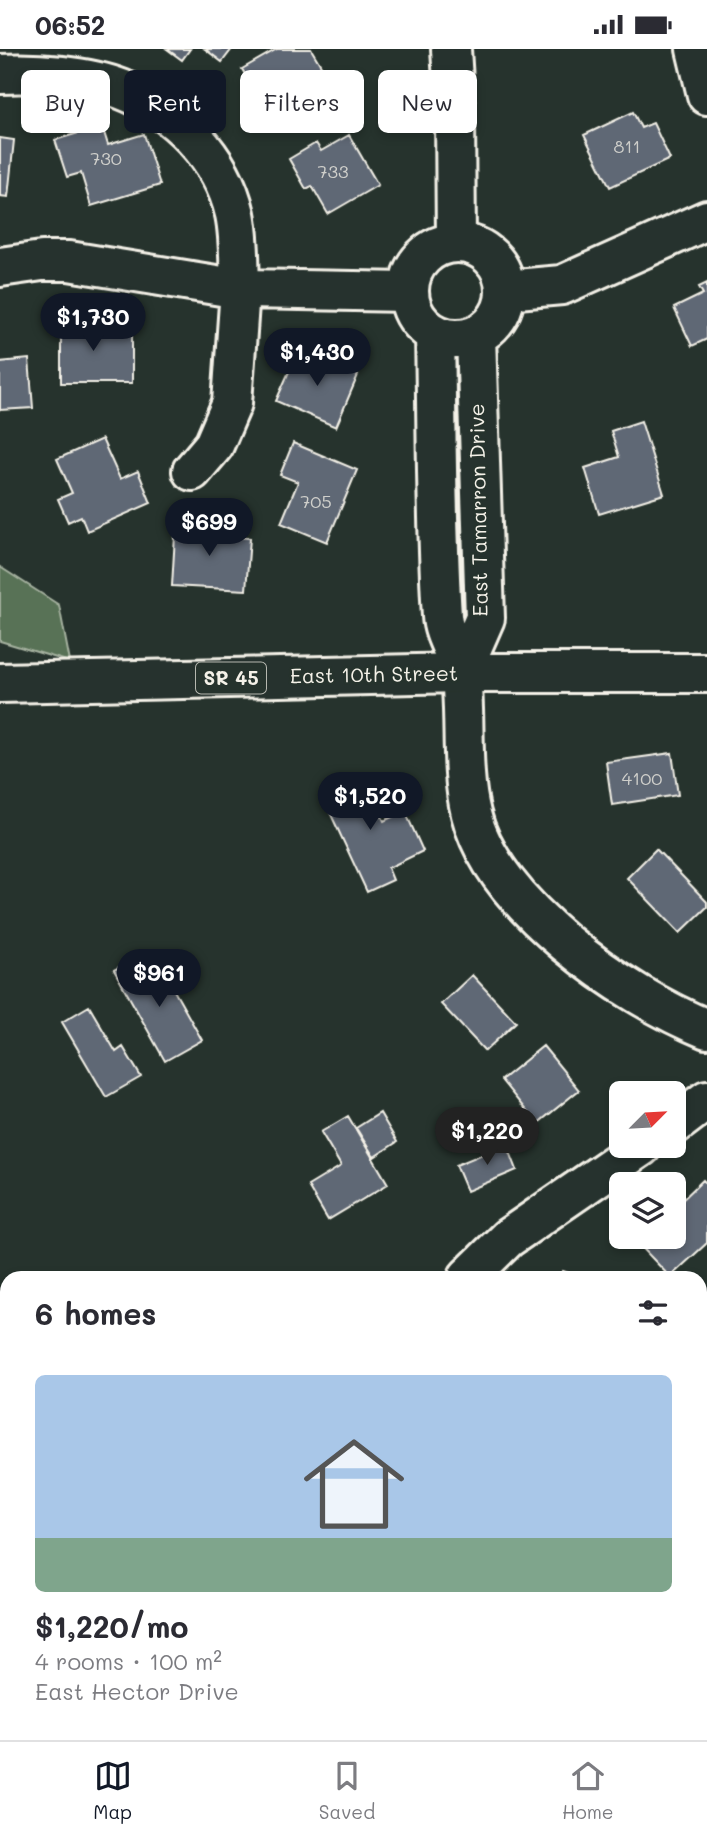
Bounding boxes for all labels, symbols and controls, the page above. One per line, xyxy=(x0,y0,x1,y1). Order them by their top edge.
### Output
text: 06:52 xyxy=(35,8,105,42)
chip: Buy xyxy=(21,70,110,133)
chip: Rent xyxy=(124,70,226,133)
chip: Filters xyxy=(240,70,364,133)
chip: New xyxy=(378,70,477,133)
house number: 811 xyxy=(614,134,640,158)
house number: 730 xyxy=(90,146,122,170)
house number: 733 xyxy=(317,159,349,183)
pin: $1,730 xyxy=(36,293,150,353)
text: $1,730 xyxy=(57,301,129,331)
pin: $1,430 xyxy=(260,329,374,388)
text: $1,430 xyxy=(280,336,354,366)
street label: East Tamarron Drive xyxy=(462,403,493,617)
house number: 705 xyxy=(300,489,332,513)
pin: $699 xyxy=(168,498,250,558)
text: $699 xyxy=(181,506,237,536)
street label: East 10th Street xyxy=(290,659,458,688)
road number: SR 45 xyxy=(196,663,266,693)
house number: 4100 xyxy=(622,766,662,790)
pin: $1,520 xyxy=(313,773,427,832)
text: $1,520 xyxy=(334,780,406,810)
pin: $961 xyxy=(118,949,200,1009)
text: $961 xyxy=(133,957,185,987)
north arrow xyxy=(609,1081,686,1159)
map controls xyxy=(609,1081,686,1249)
pin: $1,220 xyxy=(430,1107,544,1167)
text: $1,220 xyxy=(451,1115,523,1145)
button: layers xyxy=(609,1172,686,1249)
text: 6 homes xyxy=(35,1293,156,1333)
icon: filters xyxy=(634,1294,672,1332)
icon: home xyxy=(291,1421,417,1547)
text: $1,220/mo xyxy=(35,1606,188,1646)
text: 4 rooms · 100 m² xyxy=(35,1646,222,1676)
text: East Hector Drive xyxy=(35,1676,239,1706)
tab: Map xyxy=(93,1757,132,1824)
tab: Saved xyxy=(319,1757,375,1824)
tab: Home xyxy=(562,1757,614,1824)

